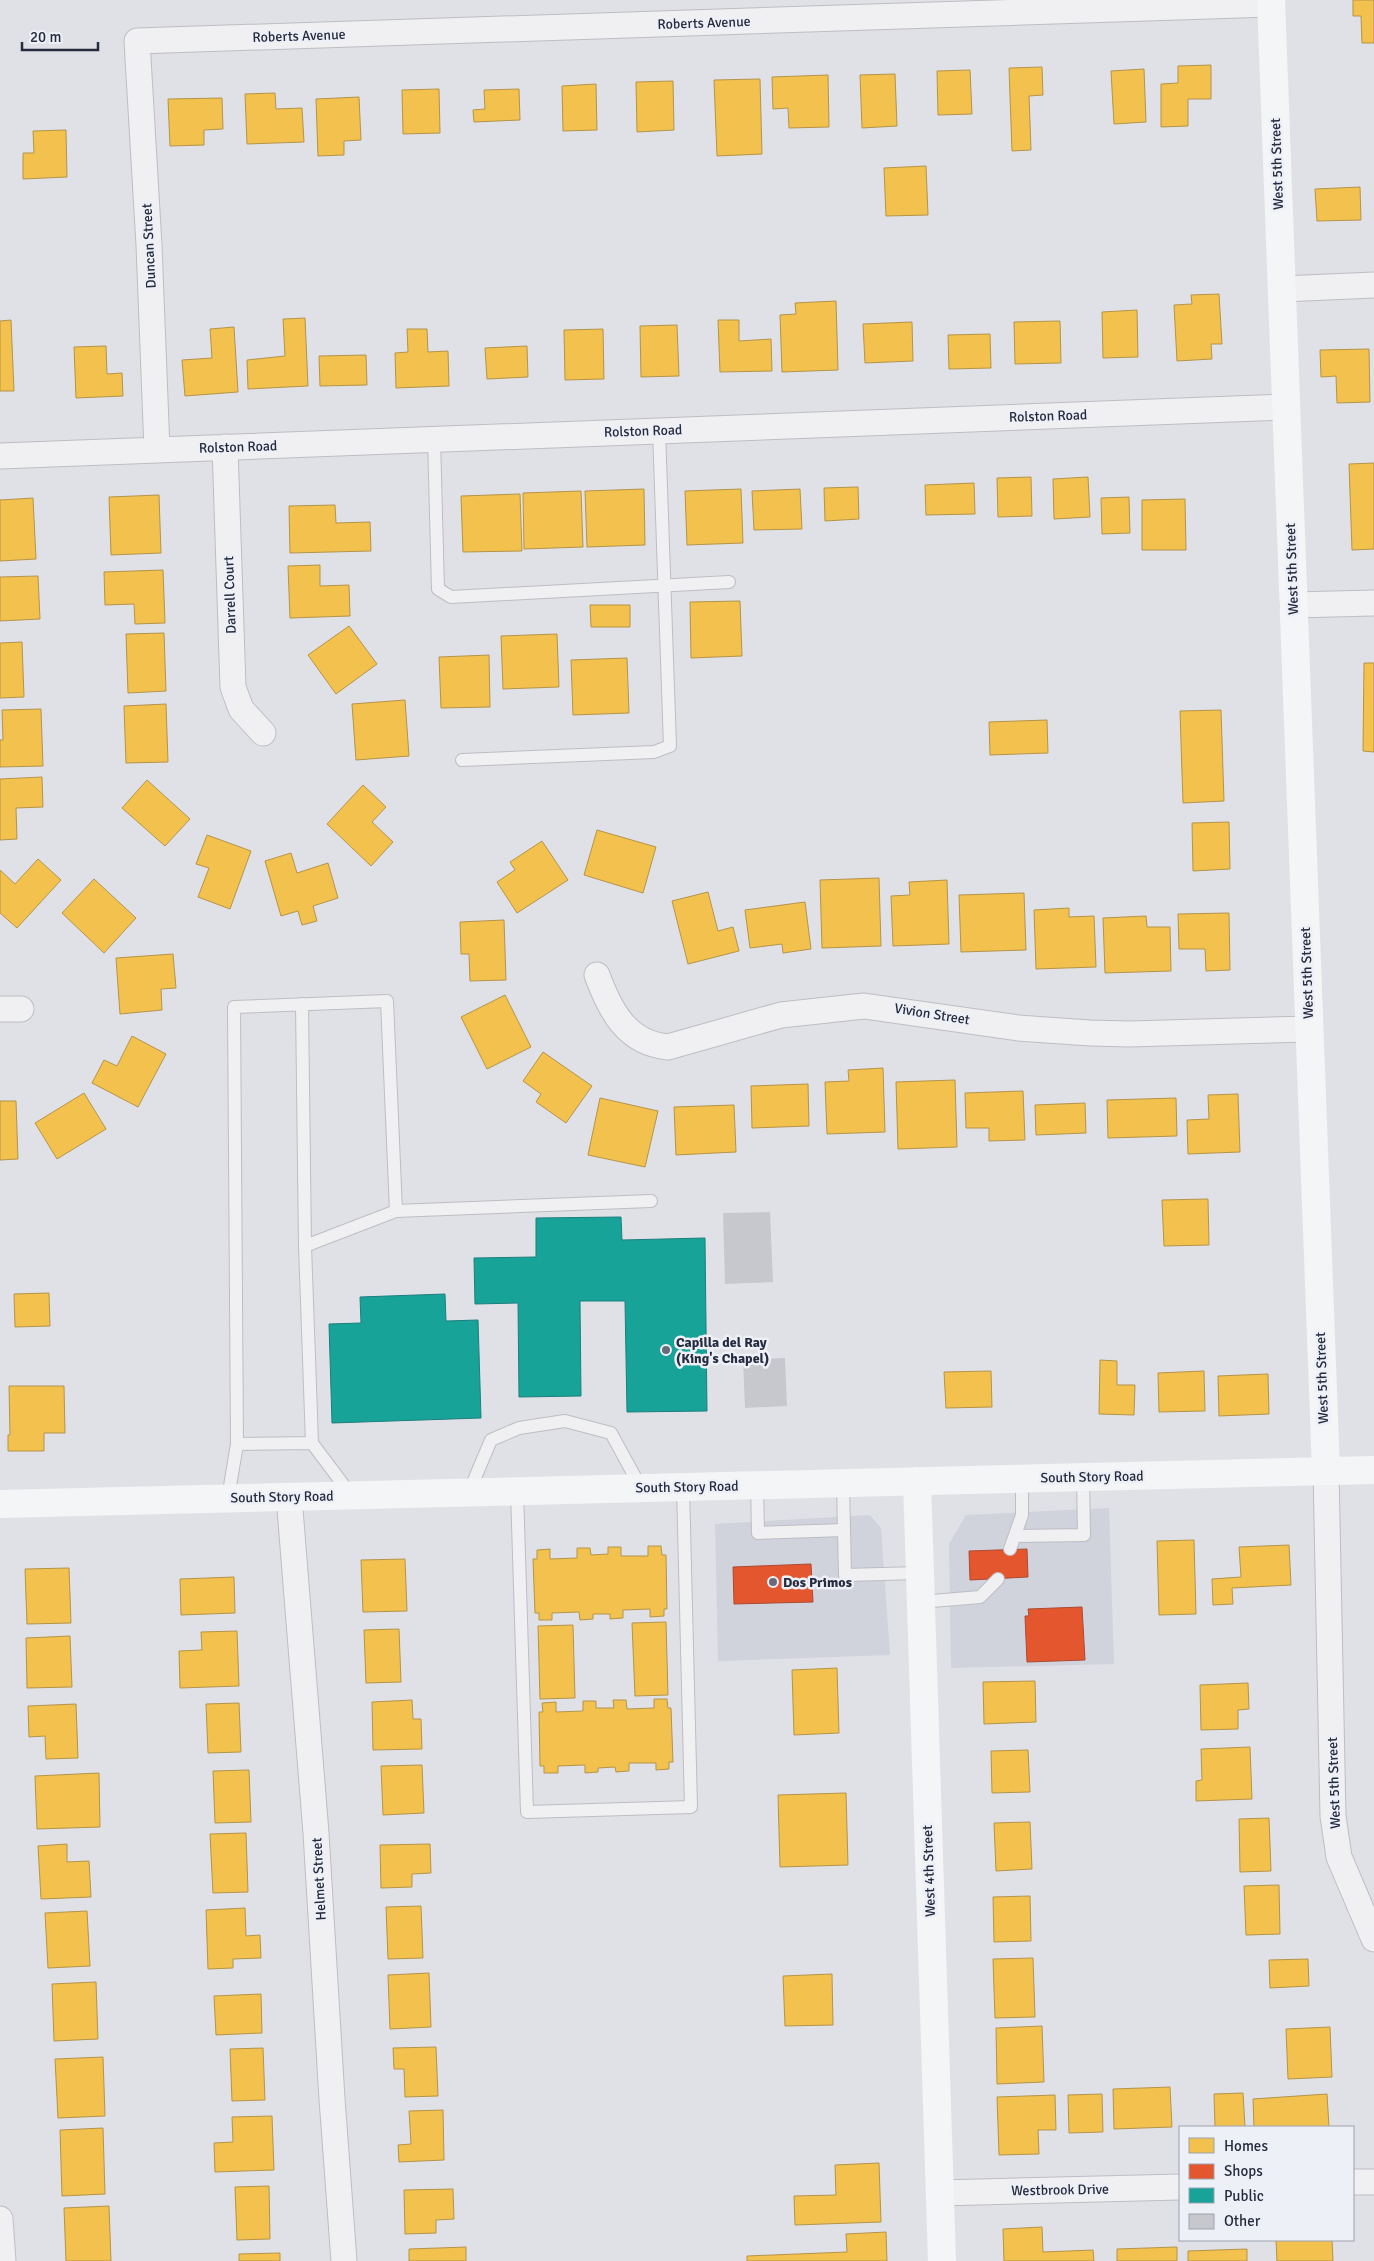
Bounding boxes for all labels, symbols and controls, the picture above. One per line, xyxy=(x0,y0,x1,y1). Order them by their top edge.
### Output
street label: Roberts Avenue xyxy=(657,13,751,33)
scale bar xyxy=(22,20,99,52)
street label: Roberts Avenue xyxy=(252,26,346,46)
text: 20 m xyxy=(30,28,61,46)
street label: West 5th Street xyxy=(1267,118,1287,210)
street label: Duncan Street xyxy=(138,203,160,289)
street label: Rolston Road xyxy=(1008,406,1088,426)
street label: Rolston Road xyxy=(603,421,683,441)
street label: Rolston Road xyxy=(198,437,278,457)
street label: West 5th Street xyxy=(1282,523,1302,615)
street label: Darrell Court xyxy=(220,556,240,634)
street label: West 5th Street xyxy=(1297,927,1317,1019)
street label: Vivion Street xyxy=(893,1000,971,1028)
street label: West 5th Street xyxy=(1312,1332,1332,1424)
place label: Capilla del Ray (King's Chapel) xyxy=(676,1334,769,1367)
marker: Capilla del Ray (King's Chapel) xyxy=(660,1344,672,1356)
street label: South Story Road xyxy=(1040,1468,1144,1486)
street label: South Story Road xyxy=(635,1478,739,1496)
street label: South Story Road xyxy=(230,1488,334,1506)
place label: Dos Primos xyxy=(783,1574,852,1591)
marker: Dos Primos xyxy=(767,1576,779,1588)
street label: West 5th Street xyxy=(1324,1737,1344,1829)
street label: West 4th Street xyxy=(919,1825,939,1917)
street label: Helmet Street xyxy=(308,1837,330,1921)
legend xyxy=(1179,2126,1354,2241)
text: Homes xyxy=(1224,2137,1268,2155)
text: Shops xyxy=(1224,2162,1263,2180)
street label: Westbrook Drive xyxy=(1011,2181,1109,2199)
text: Public xyxy=(1224,2187,1264,2205)
text: Other xyxy=(1224,2212,1261,2230)

